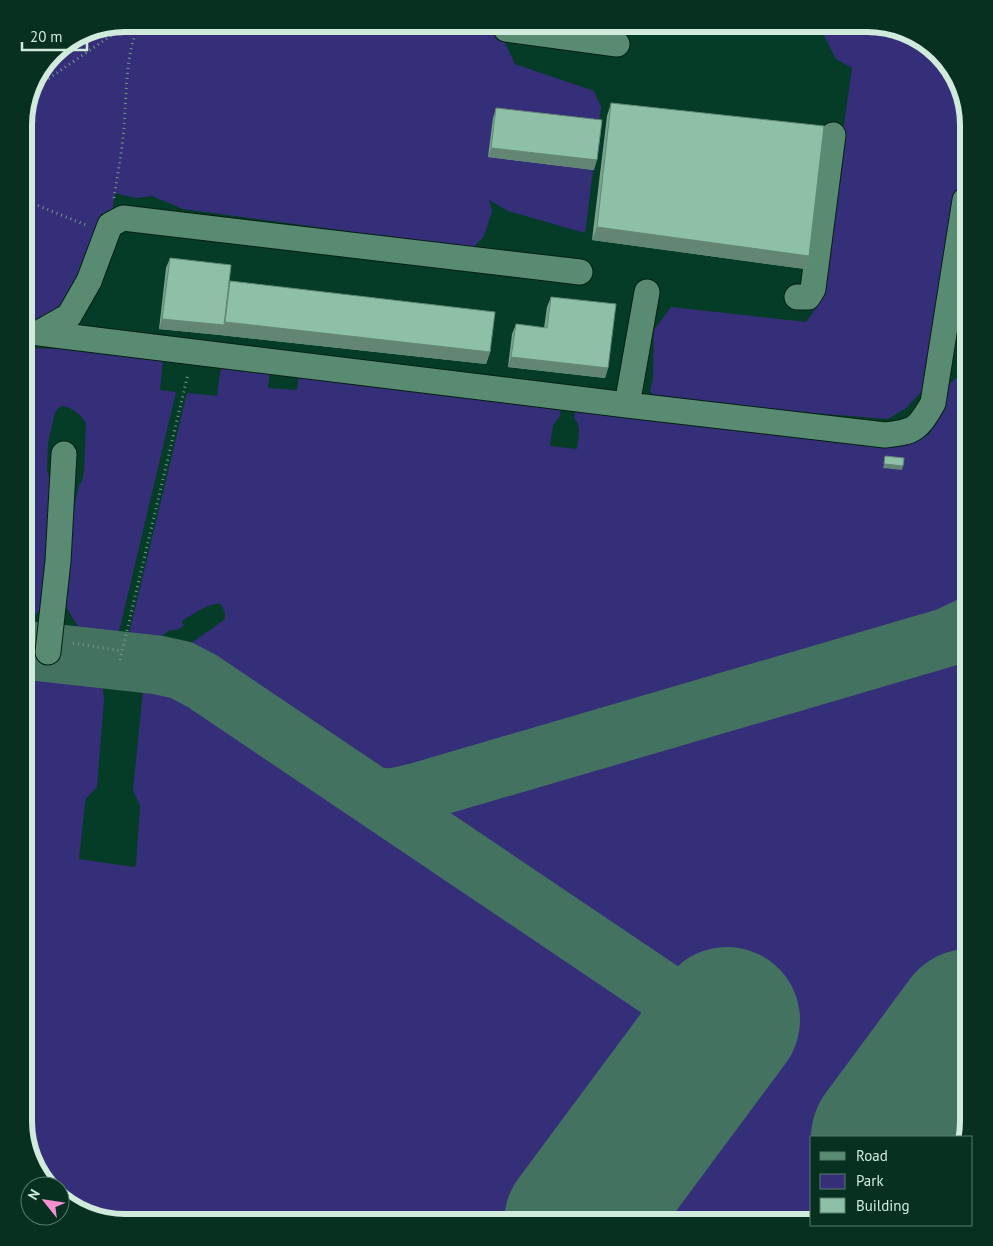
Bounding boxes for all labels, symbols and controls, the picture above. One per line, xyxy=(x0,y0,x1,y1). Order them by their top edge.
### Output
scale bar xyxy=(22,20,88,52)
text: 20 m xyxy=(30,27,63,46)
legend xyxy=(810,1136,973,1226)
text: Road xyxy=(856,1146,888,1165)
text: Park xyxy=(856,1171,884,1190)
north arrow xyxy=(20,1176,70,1226)
text: N xyxy=(24,1186,44,1203)
text: Building xyxy=(856,1196,910,1215)

